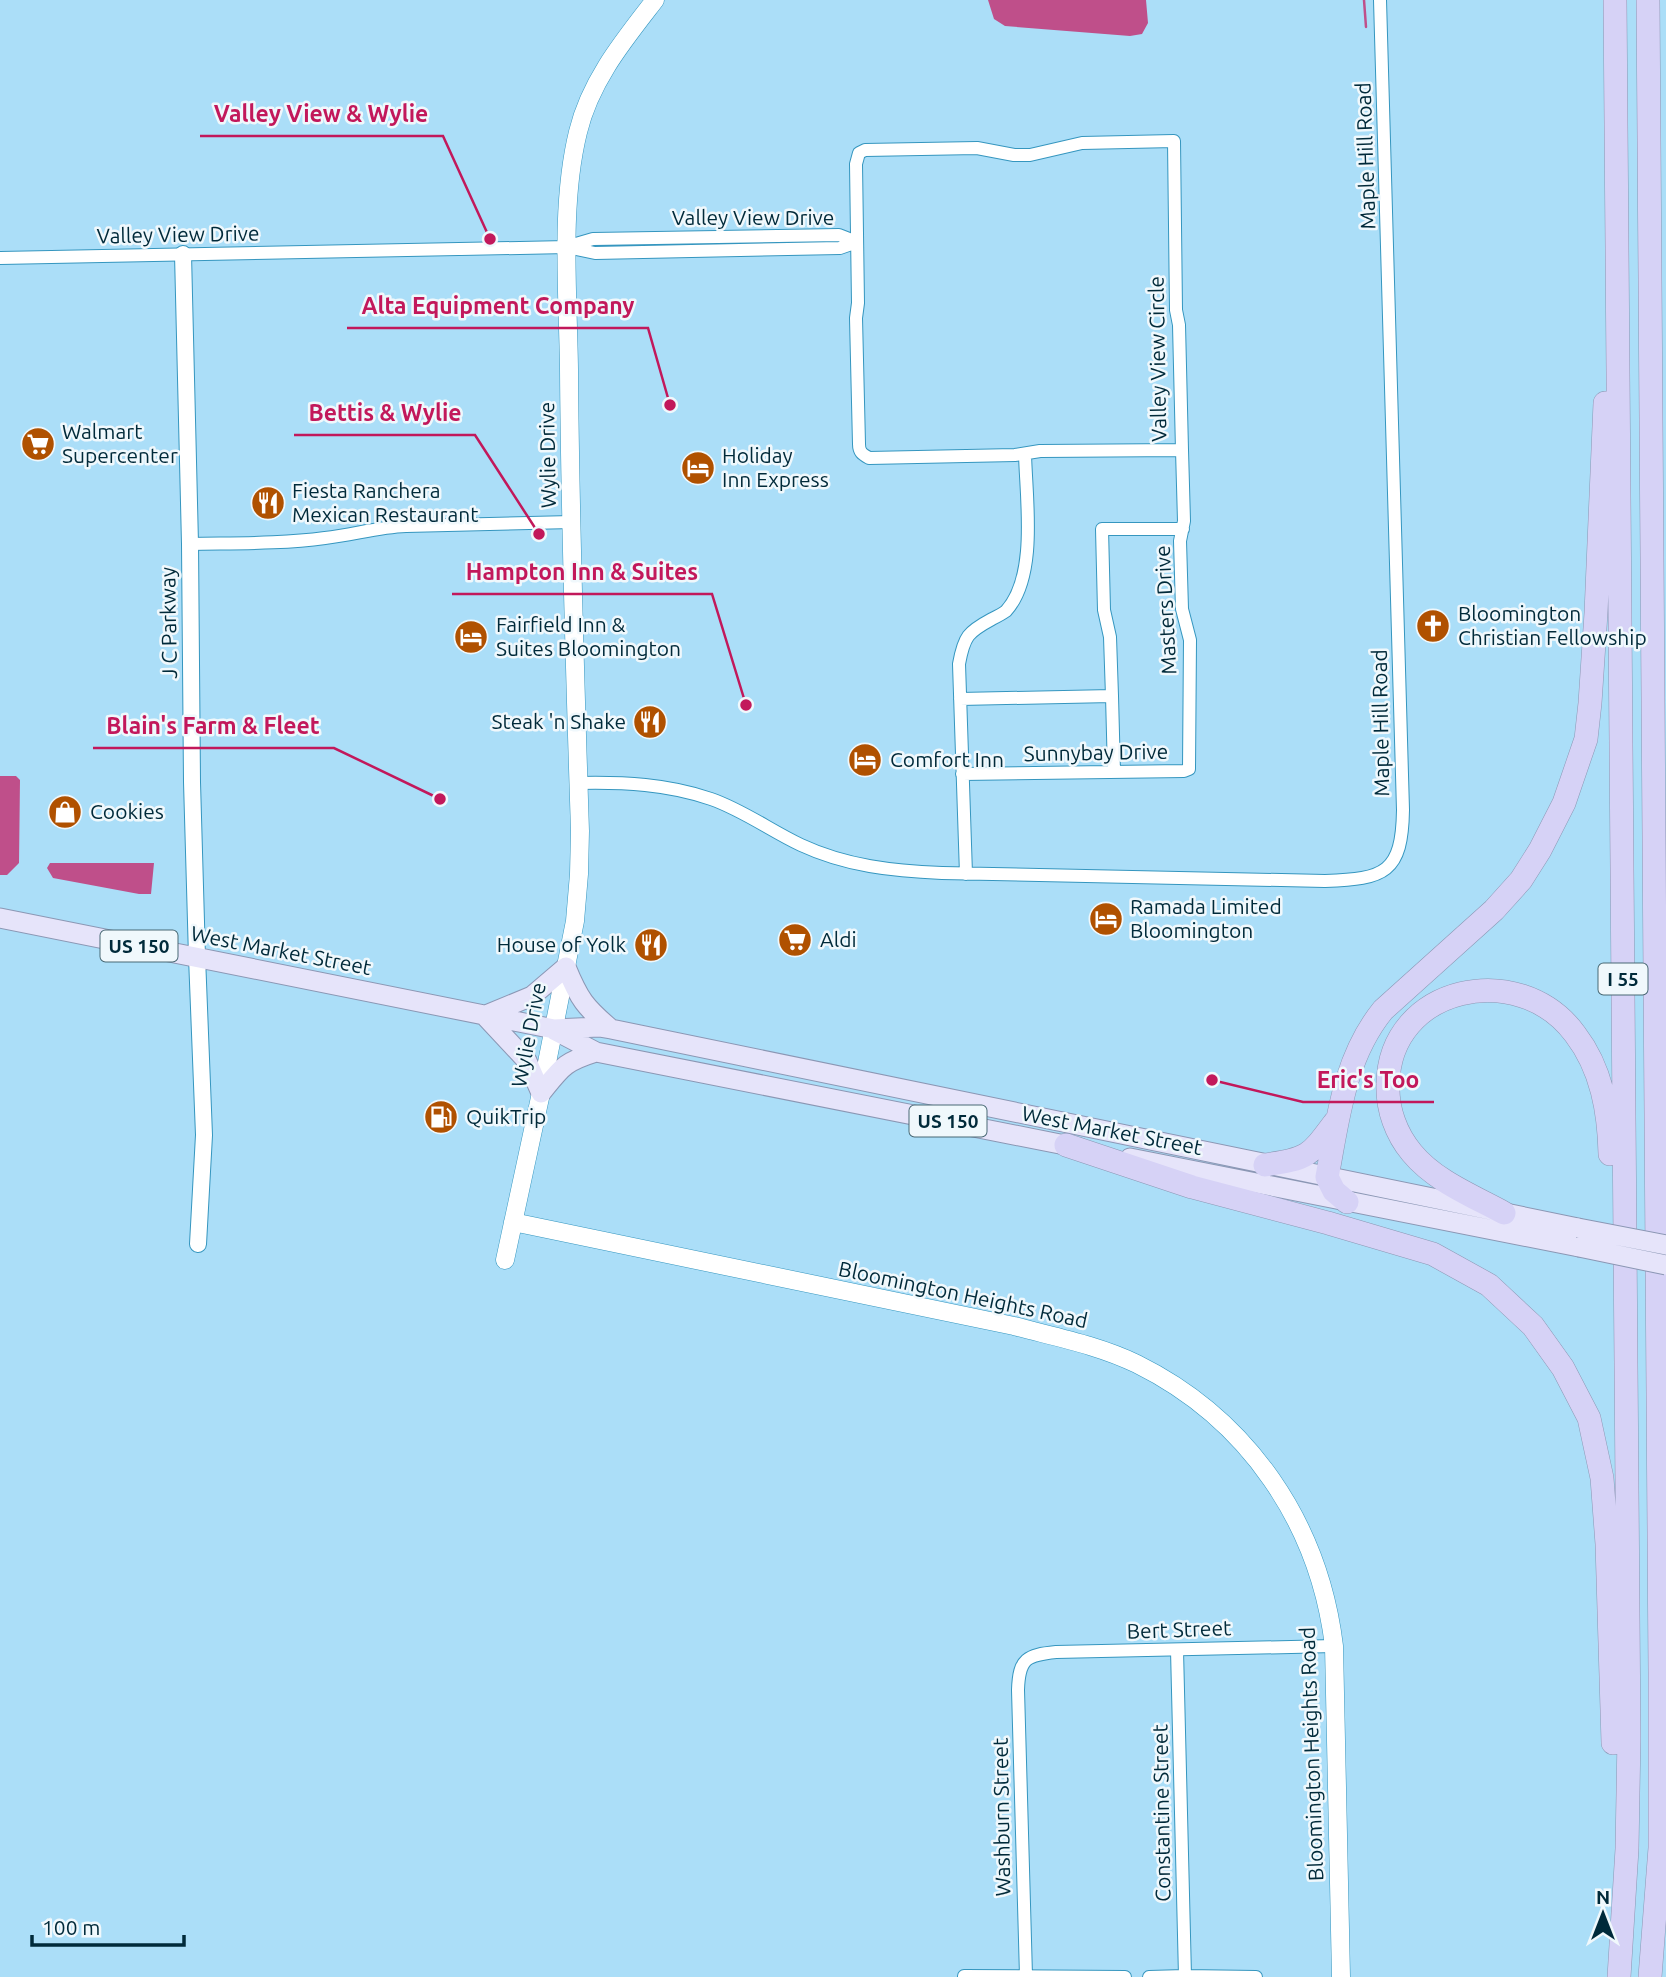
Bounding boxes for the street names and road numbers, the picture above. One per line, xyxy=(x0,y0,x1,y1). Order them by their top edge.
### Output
street label: Maple Hill Road xyxy=(1350,82,1380,230)
street label: Valley View Drive xyxy=(672,205,834,229)
street label: Valley View Drive xyxy=(96,221,260,247)
street label: Valley View Circle xyxy=(1144,276,1170,442)
street label: Wylie Drive xyxy=(534,402,560,508)
street label: Masters Drive xyxy=(1150,545,1180,675)
street label: J C Parkway xyxy=(155,567,181,679)
street label: Maple Hill Road xyxy=(1367,649,1393,797)
street label: Sunnybay Drive xyxy=(1023,739,1168,765)
street label: West Market Street xyxy=(189,921,374,979)
road number: US 150 xyxy=(100,930,178,962)
road number: I 55 xyxy=(1598,964,1648,995)
street label: Wylie Drive xyxy=(506,980,550,1089)
street label: West Market Street xyxy=(1020,1101,1205,1159)
road number: US 150 xyxy=(909,1106,986,1136)
street label: Bloomington Heights Road xyxy=(836,1256,1090,1332)
street label: Bert Street xyxy=(1126,1615,1232,1643)
street label: Bloomington Heights Road xyxy=(1295,1627,1327,1881)
street label: Constantine Street xyxy=(1147,1724,1175,1902)
street label: Washburn Street xyxy=(988,1738,1014,1897)

